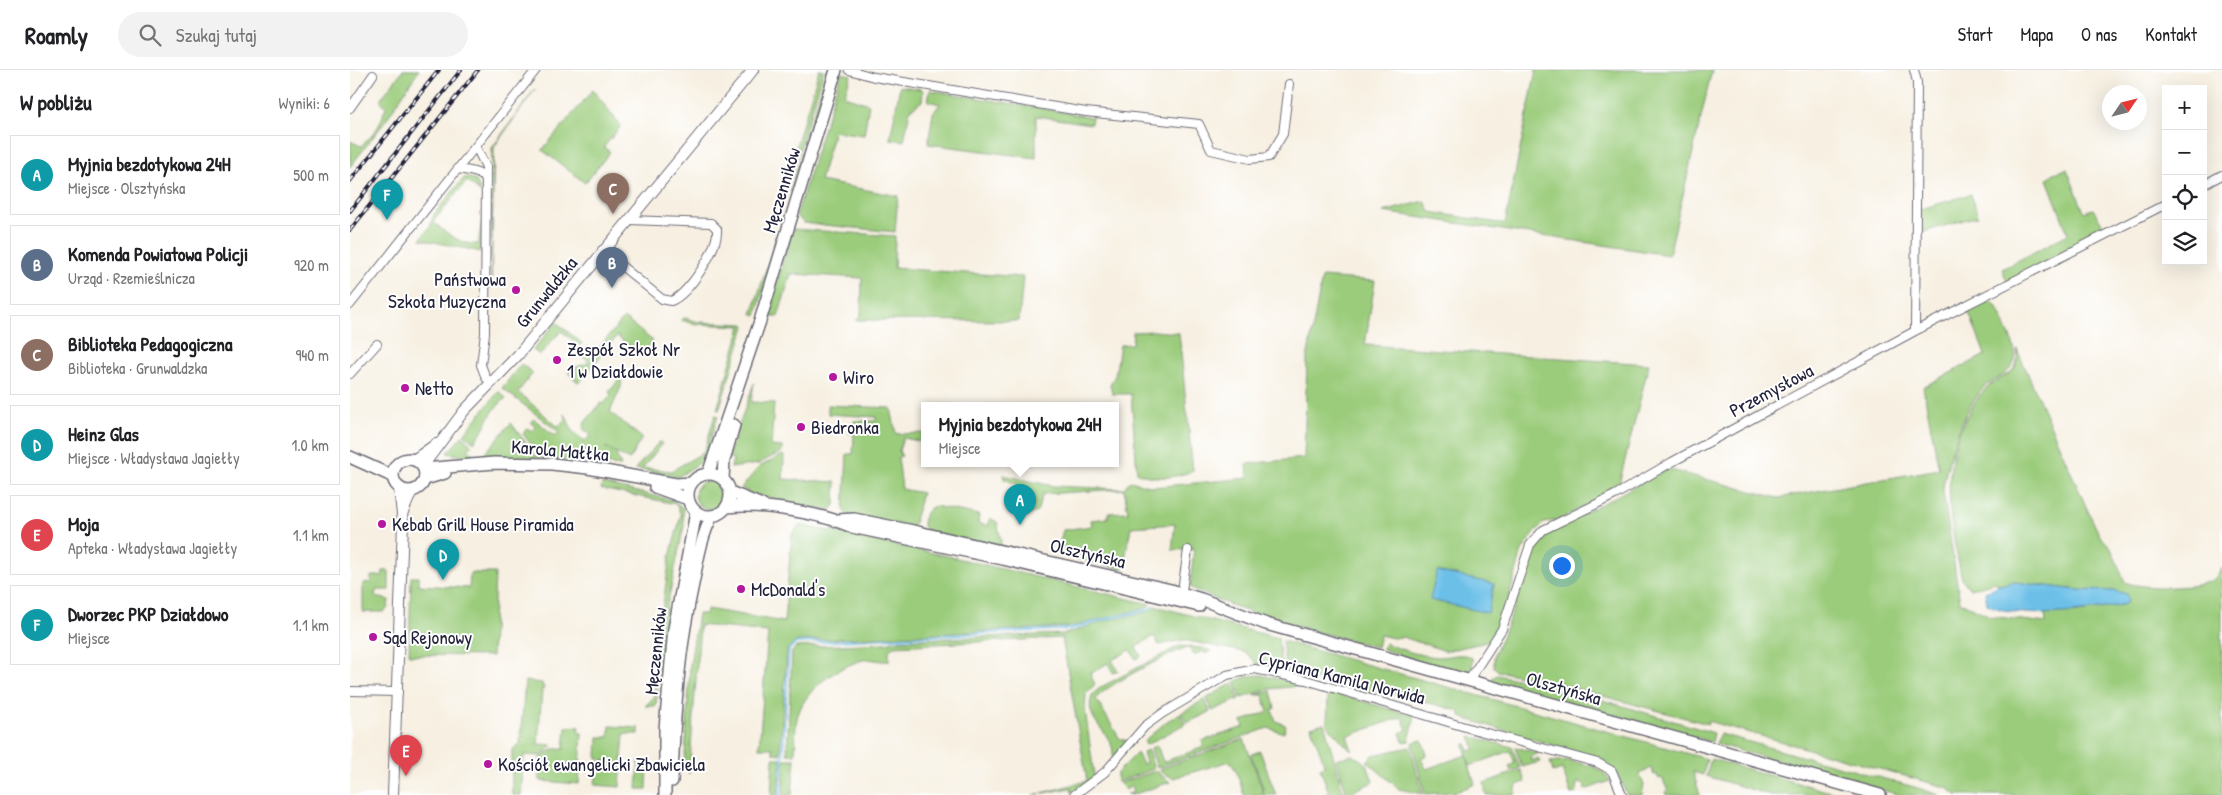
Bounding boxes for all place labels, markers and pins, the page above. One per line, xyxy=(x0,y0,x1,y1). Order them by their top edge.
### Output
pin: C xyxy=(597,173,629,214)
pin: F xyxy=(371,179,403,220)
pin: B xyxy=(596,247,628,288)
place label: Państwowa Szkoła Muzyczna xyxy=(388,266,507,314)
marker: Państwowa Szkoła Muzyczna xyxy=(510,284,522,296)
place label: Zespół Szkoł Nr 1 w Działdowie xyxy=(567,336,681,384)
marker: Zespół Szkoł Nr 1 w Działdowie xyxy=(551,354,563,366)
place label: Wiro xyxy=(843,364,874,390)
marker: Wiro xyxy=(827,371,839,383)
place label: Netto xyxy=(415,375,454,401)
marker: Netto xyxy=(399,382,411,394)
place label: Biedronka xyxy=(811,414,879,440)
marker: Biedronka xyxy=(795,421,807,433)
pin: A xyxy=(1004,484,1036,525)
place label: Kebab Grill House Piramida xyxy=(392,511,574,537)
marker: Kebab Grill House Piramida xyxy=(376,518,388,530)
pin: D xyxy=(427,539,459,580)
place label: McDonald's xyxy=(751,576,825,602)
marker: McDonald's xyxy=(735,583,747,595)
place label: Sąd Rejonowy xyxy=(383,624,472,650)
marker: Sąd Rejonowy xyxy=(367,631,379,643)
pin: E xyxy=(390,735,422,776)
place label: Kościół ewangelicki Zbawiciela xyxy=(498,751,706,777)
marker: Kościół ewangelicki Zbawiciela xyxy=(482,758,494,770)

